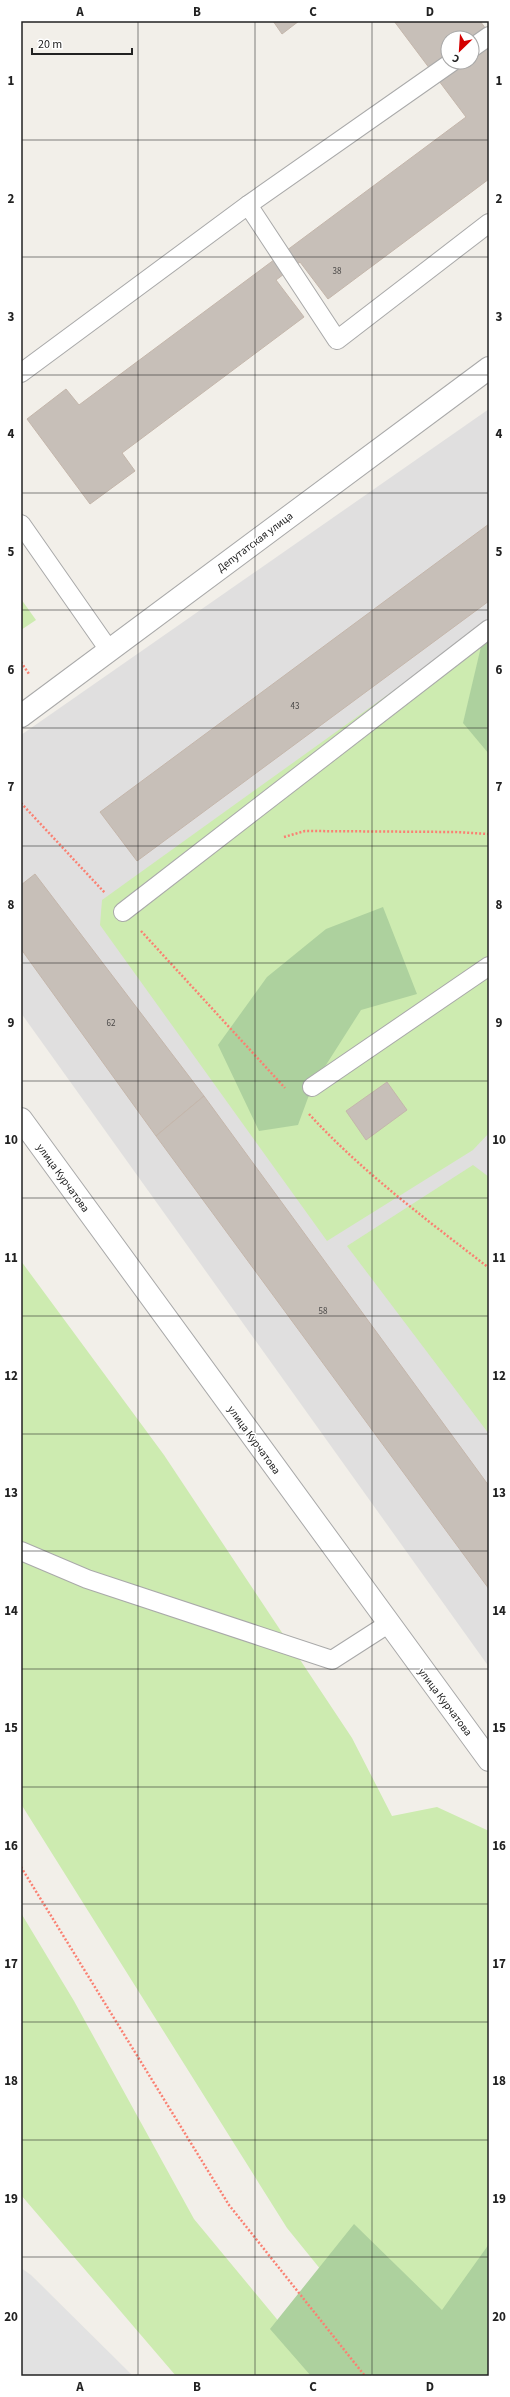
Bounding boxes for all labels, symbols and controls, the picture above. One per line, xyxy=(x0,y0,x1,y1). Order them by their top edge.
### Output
text: A xyxy=(75,3,84,21)
text: B xyxy=(193,3,201,21)
text: C xyxy=(309,3,317,21)
text: D xyxy=(426,3,434,21)
scale bar xyxy=(32,30,132,56)
north arrow xyxy=(440,30,480,70)
text: 20 m xyxy=(38,36,62,53)
text: С xyxy=(449,50,462,67)
text: 1 xyxy=(8,72,15,90)
text: 1 xyxy=(496,72,503,90)
text: 2 xyxy=(8,190,15,208)
text: 2 xyxy=(496,190,503,208)
house number: 38 xyxy=(333,265,342,278)
text: 3 xyxy=(8,308,15,326)
text: 3 xyxy=(496,308,503,326)
text: 4 xyxy=(8,425,15,443)
text: 4 xyxy=(496,425,503,443)
street label: Депутатская улица xyxy=(214,508,296,576)
text: 5 xyxy=(8,543,15,561)
text: 5 xyxy=(496,543,503,561)
text: 6 xyxy=(8,661,15,679)
text: 6 xyxy=(496,661,503,679)
house number: 43 xyxy=(291,700,300,713)
text: 7 xyxy=(8,778,15,796)
text: 7 xyxy=(496,778,503,796)
text: 8 xyxy=(8,896,15,914)
text: 8 xyxy=(496,896,503,914)
text: 9 xyxy=(8,1014,15,1032)
text: 9 xyxy=(496,1014,503,1032)
house number: 62 xyxy=(107,1017,116,1030)
text: 10 xyxy=(4,1131,18,1149)
text: 10 xyxy=(492,1131,506,1149)
street label: улица Курчатова xyxy=(33,1141,93,1215)
text: 11 xyxy=(4,1249,18,1267)
text: 11 xyxy=(492,1249,506,1267)
house number: 58 xyxy=(319,1305,328,1318)
text: 12 xyxy=(4,1367,18,1385)
text: 12 xyxy=(492,1367,506,1385)
street label: улица Курчатова xyxy=(224,1403,284,1477)
text: 13 xyxy=(4,1484,18,1502)
text: 13 xyxy=(492,1484,506,1502)
text: 14 xyxy=(4,1602,18,1620)
text: 14 xyxy=(492,1602,506,1620)
street label: улица Курчатова xyxy=(414,1665,476,1739)
text: 15 xyxy=(4,1719,18,1737)
text: 15 xyxy=(492,1719,506,1737)
text: 16 xyxy=(4,1837,18,1855)
text: 16 xyxy=(492,1837,506,1855)
text: 17 xyxy=(4,1955,18,1973)
text: 17 xyxy=(492,1955,506,1973)
text: 18 xyxy=(4,2072,18,2090)
text: 18 xyxy=(492,2072,506,2090)
text: 19 xyxy=(4,2190,18,2208)
text: 19 xyxy=(492,2190,506,2208)
text: 20 xyxy=(4,2308,18,2326)
text: 20 xyxy=(492,2308,506,2326)
text: A xyxy=(75,2378,84,2396)
text: B xyxy=(193,2378,201,2396)
text: C xyxy=(309,2378,317,2396)
text: D xyxy=(426,2378,434,2396)

